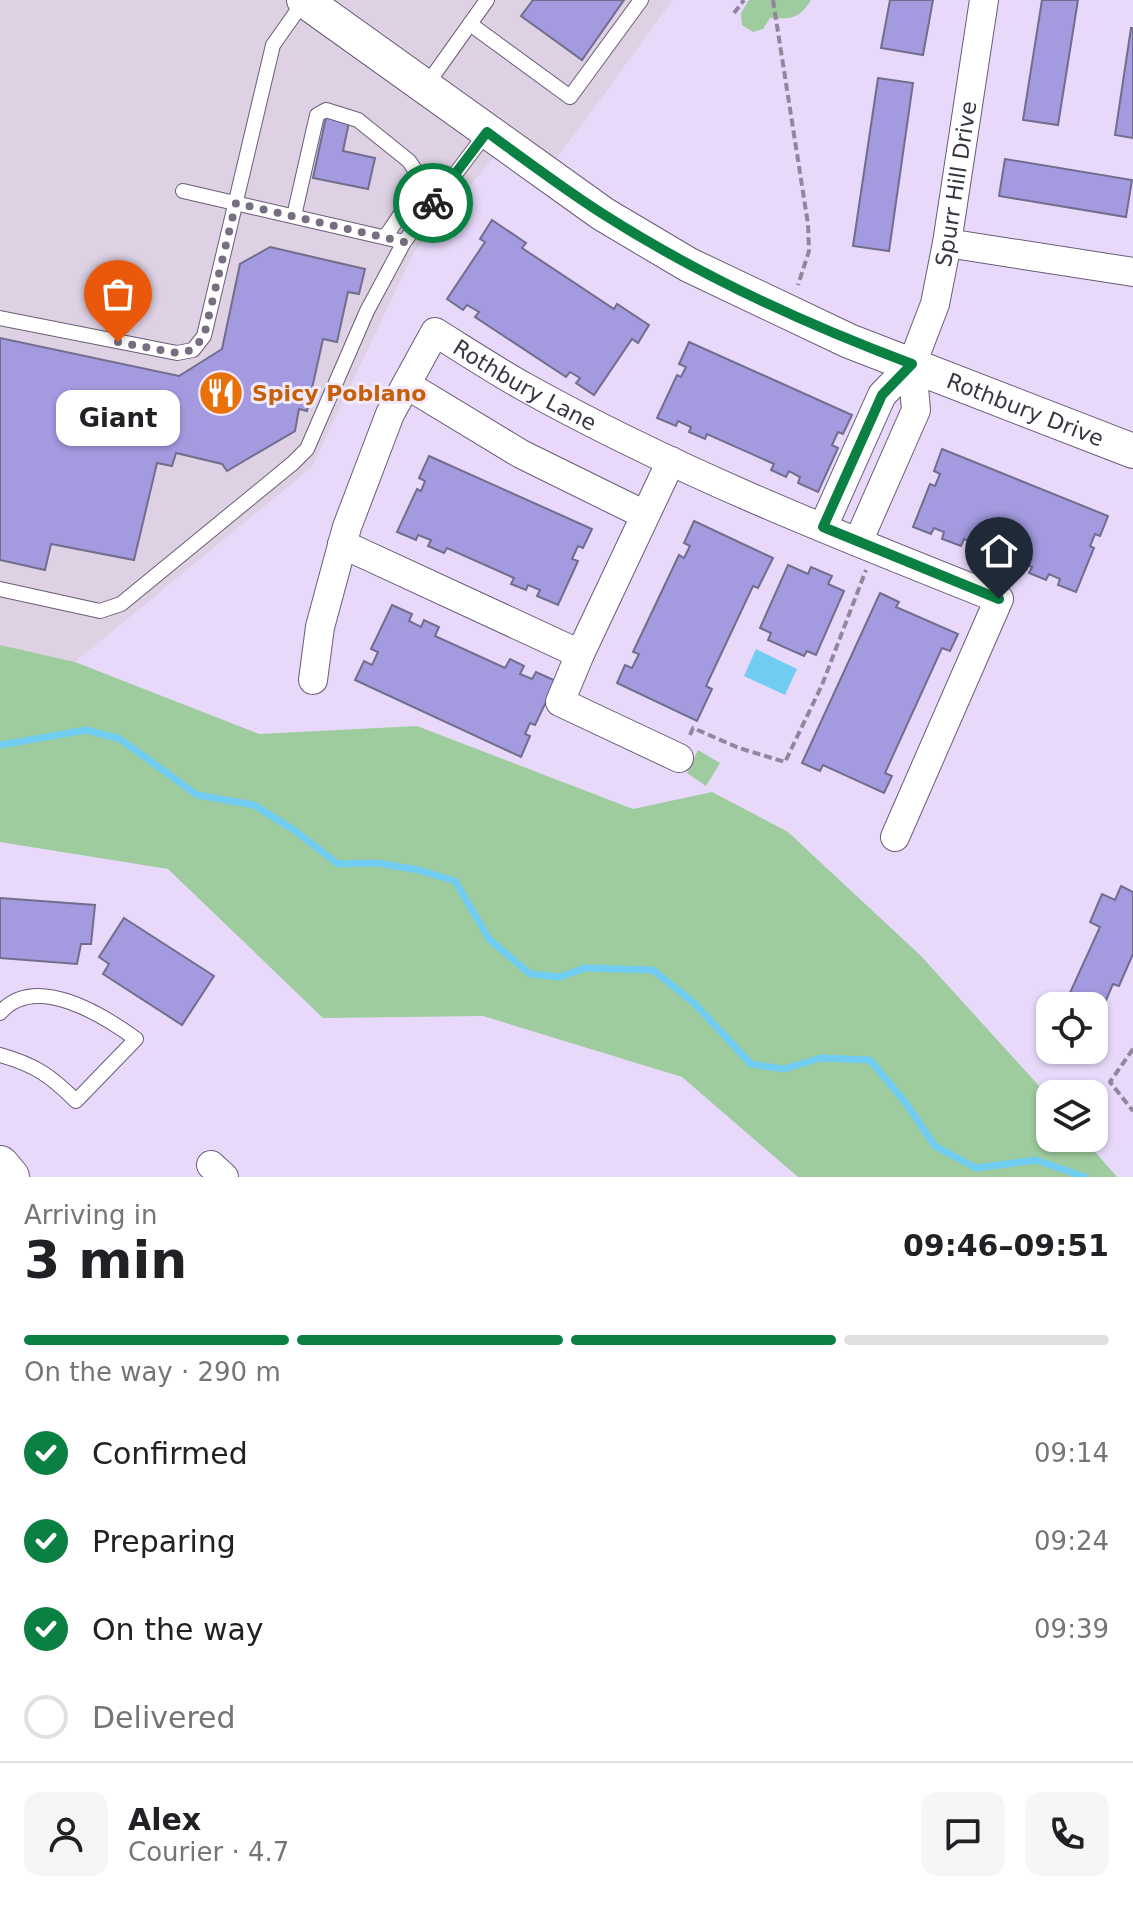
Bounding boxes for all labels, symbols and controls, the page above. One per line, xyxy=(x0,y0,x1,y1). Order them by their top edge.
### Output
street label: Spurr Hill Drive xyxy=(931,99,981,269)
courier xyxy=(393,163,473,243)
icon: bike xyxy=(411,181,455,225)
pin xyxy=(84,260,152,342)
icon: bag xyxy=(96,272,140,316)
street label: Rothbury Lane xyxy=(449,335,600,436)
street label: Rothbury Drive xyxy=(943,368,1107,451)
restaurant icon: Spicy Poblano xyxy=(197,369,245,417)
place label: Spicy Poblano xyxy=(252,381,426,406)
callout: Giant xyxy=(56,390,180,446)
text: Giant xyxy=(79,403,157,433)
pin xyxy=(965,517,1033,599)
icon: home xyxy=(977,529,1021,573)
map controls xyxy=(1036,992,1108,1152)
button: locate xyxy=(1036,992,1108,1064)
button: layers xyxy=(1036,1080,1108,1152)
text: Arriving in xyxy=(24,1200,158,1230)
text: 09:46–09:51 xyxy=(903,1228,1109,1263)
text: 3 min xyxy=(24,1230,187,1290)
text: On the way · 290 m xyxy=(24,1357,281,1387)
icon: check xyxy=(24,1431,68,1475)
text: Confirmed xyxy=(92,1436,248,1471)
text: 09:14 xyxy=(1034,1438,1109,1468)
icon: check xyxy=(24,1519,68,1563)
text: Preparing xyxy=(92,1524,236,1559)
text: 09:24 xyxy=(1034,1526,1109,1556)
icon: check xyxy=(24,1607,68,1651)
text: On the way xyxy=(92,1612,264,1647)
text: 09:39 xyxy=(1034,1614,1109,1644)
text: Delivered xyxy=(92,1700,236,1735)
button: person xyxy=(24,1792,108,1876)
button: chat xyxy=(921,1792,1005,1876)
button: phone xyxy=(1025,1792,1109,1876)
text: Alex xyxy=(128,1802,201,1837)
text: Courier · 4.7 xyxy=(128,1837,289,1867)

